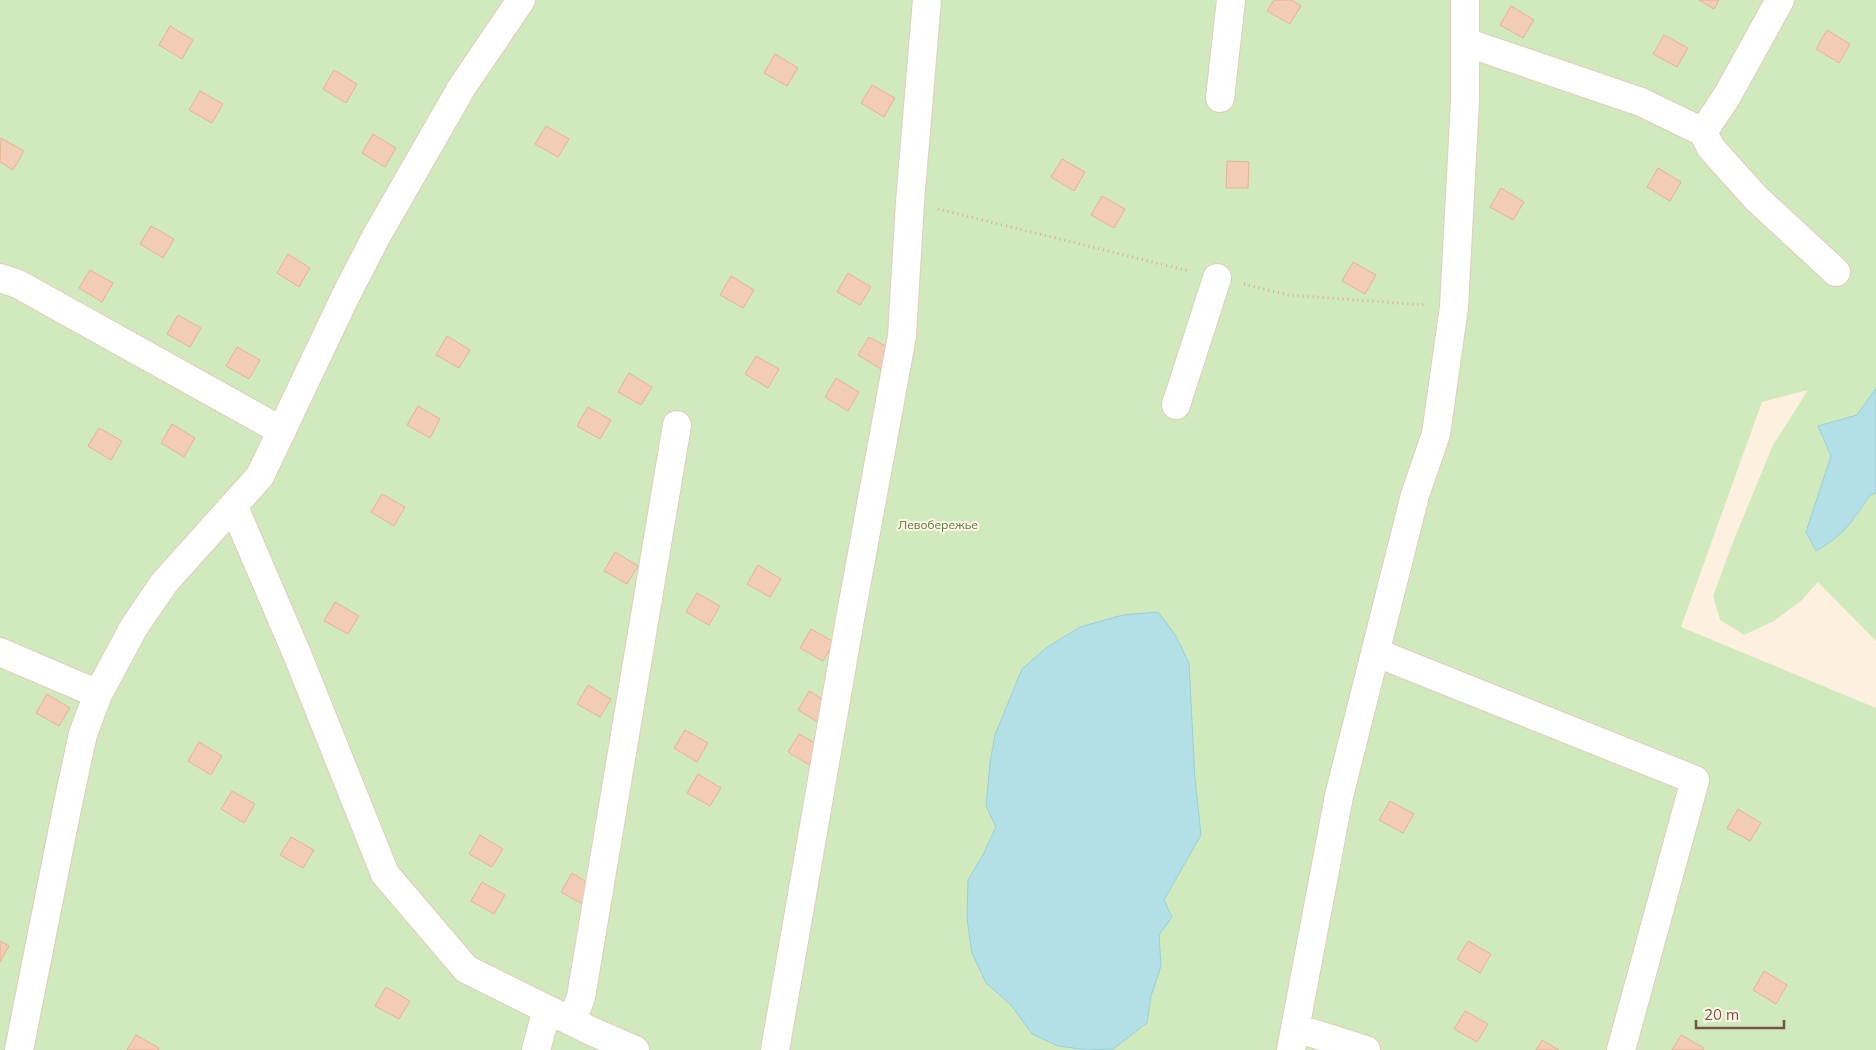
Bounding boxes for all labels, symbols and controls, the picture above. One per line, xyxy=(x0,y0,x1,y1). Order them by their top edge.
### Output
park label: Левобережье xyxy=(898,517,978,532)
scale bar xyxy=(1696,998,1784,1030)
text: 20 m xyxy=(1704,1005,1739,1024)

